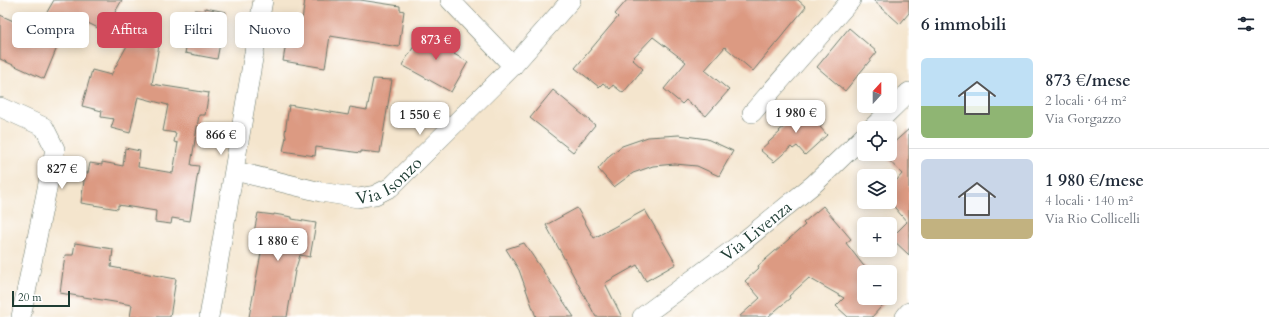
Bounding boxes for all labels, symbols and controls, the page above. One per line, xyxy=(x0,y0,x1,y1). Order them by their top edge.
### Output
chip: Compra xyxy=(12,12,89,48)
chip: Affitta xyxy=(97,12,162,48)
chip: Filtri xyxy=(170,12,227,48)
chip: Nuovo xyxy=(235,12,304,48)
text: 6 immobili xyxy=(921,13,1006,36)
icon: filters xyxy=(1235,13,1257,35)
pin: 873 € xyxy=(408,27,464,61)
text: 873 € xyxy=(420,31,452,49)
text: 873 €/mese xyxy=(1045,69,1131,92)
north arrow xyxy=(857,73,897,113)
map controls xyxy=(857,73,897,305)
icon: home xyxy=(953,74,1001,122)
text: 2 locali · 64 m² xyxy=(1045,92,1126,110)
pin: 1 980 € xyxy=(759,100,833,134)
pin: 1 550 € xyxy=(383,102,457,136)
text: 1 980 € xyxy=(775,104,817,122)
text: 1 550 € xyxy=(399,106,441,124)
text: Via Gorgazzo xyxy=(1045,110,1121,128)
button: locate xyxy=(857,121,897,161)
pin: 866 € xyxy=(193,122,249,156)
text: 866 € xyxy=(205,126,237,144)
street label: Via Isonzo xyxy=(354,151,427,210)
pin: 827 € xyxy=(34,156,90,190)
text: 827 € xyxy=(46,160,78,178)
button: layers xyxy=(857,169,897,209)
text: 1 980 €/mese xyxy=(1045,169,1144,192)
icon: home xyxy=(953,175,1001,223)
text: 4 locali · 140 m² xyxy=(1045,192,1133,210)
street label: Via Livenza xyxy=(716,195,797,266)
text: Via Rio Collicelli xyxy=(1045,210,1140,228)
button: + xyxy=(857,217,897,257)
pin: 1 880 € xyxy=(241,228,315,262)
text: 1 880 € xyxy=(257,232,299,250)
button: − xyxy=(857,265,897,305)
scale bar xyxy=(12,289,70,308)
text: 20 m xyxy=(18,290,42,305)

